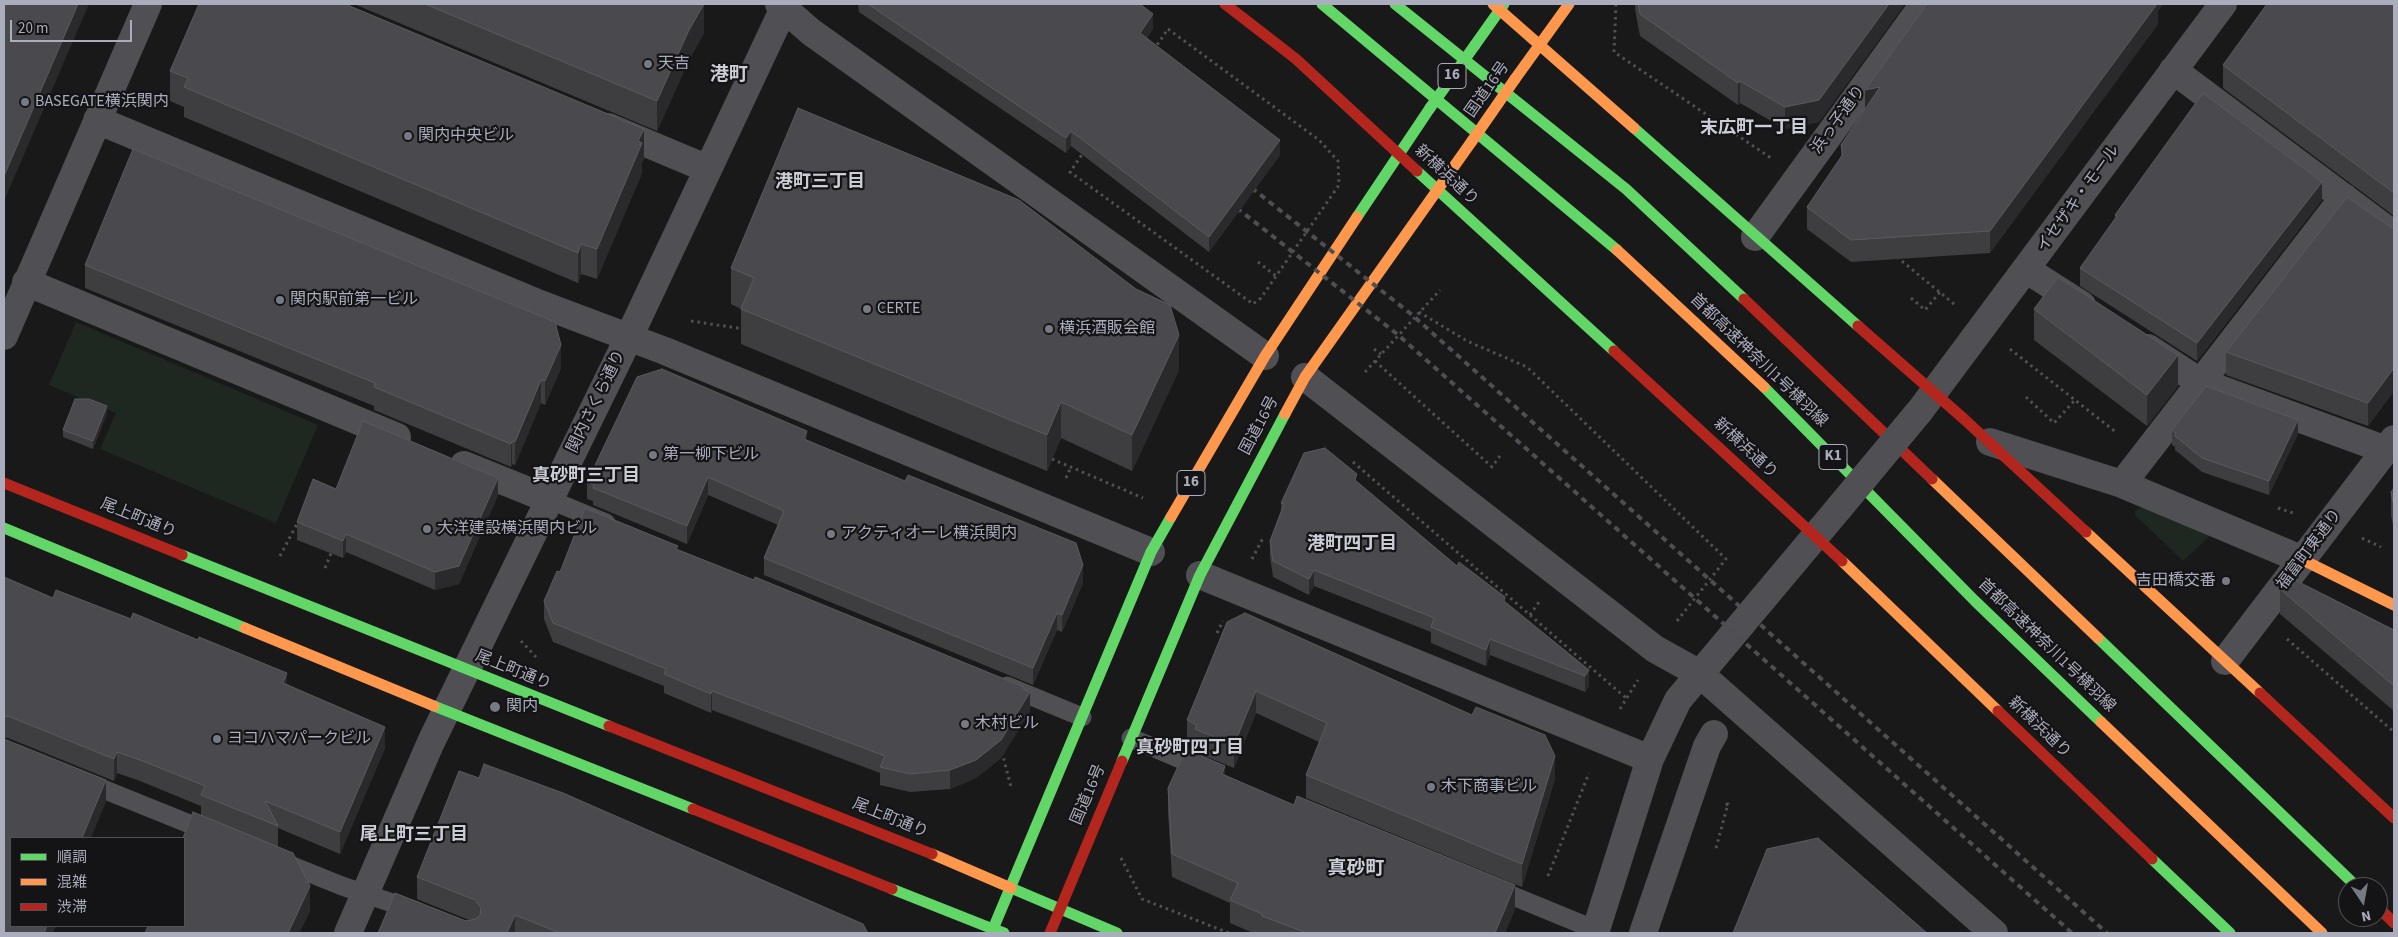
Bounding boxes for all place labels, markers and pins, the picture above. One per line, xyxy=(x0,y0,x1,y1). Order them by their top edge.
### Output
place label: 天吉 xyxy=(658,54,690,74)
marker: 天吉 xyxy=(642,58,654,70)
place label: BASEGATE横浜関内 xyxy=(35,92,169,112)
marker: BASEGATE横浜関内 xyxy=(19,96,31,108)
place label: 関内中央ビル xyxy=(418,126,514,146)
marker: 関内中央ビル xyxy=(402,130,414,142)
place label: 関内駅前第一ビル xyxy=(290,290,418,310)
marker: 関内駅前第一ビル xyxy=(274,294,286,306)
place label: CERTE xyxy=(877,299,920,319)
marker: CERTE xyxy=(861,303,873,315)
place label: 横浜酒販会館 xyxy=(1059,319,1155,339)
marker: 横浜酒販会館 xyxy=(1043,323,1055,335)
place label: 第一柳下ビル xyxy=(663,445,759,465)
marker: 第一柳下ビル xyxy=(647,449,659,461)
place label: 大洋建設横浜関内ビル xyxy=(437,519,597,539)
marker: 大洋建設横浜関内ビル xyxy=(421,523,433,535)
place label: アクティオーレ横浜関内 xyxy=(841,524,1017,544)
marker: アクティオーレ横浜関内 xyxy=(825,528,837,540)
place label: 吉田橋交番 xyxy=(2136,571,2216,591)
marker: 吉田橋交番 xyxy=(2220,575,2232,587)
place label: 関内 xyxy=(506,697,538,717)
marker: 関内 xyxy=(488,700,502,714)
place label: 木村ビル xyxy=(975,714,1039,734)
marker: 木村ビル xyxy=(959,718,971,730)
place label: ヨコハマパークビル xyxy=(227,729,371,749)
marker: ヨコハマパークビル xyxy=(211,733,223,745)
place label: 木下商事ビル xyxy=(1441,777,1537,797)
marker: 木下商事ビル xyxy=(1425,781,1437,793)

